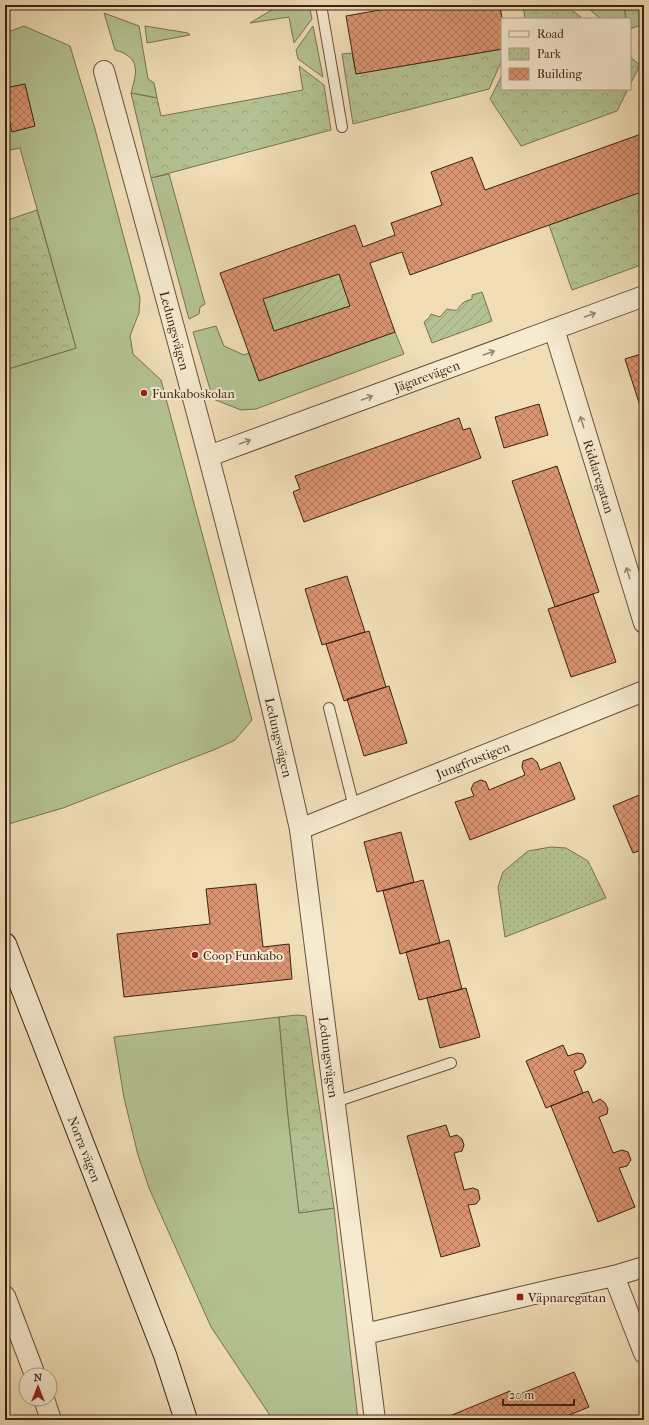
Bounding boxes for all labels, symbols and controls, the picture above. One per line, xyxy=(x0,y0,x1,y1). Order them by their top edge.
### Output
legend xyxy=(501,18,631,90)
text: Road xyxy=(537,27,564,41)
text: Park xyxy=(537,47,562,61)
text: Building xyxy=(537,67,582,81)
street label: Ledungsvägen xyxy=(157,289,192,372)
one-way arrow xyxy=(584,311,596,319)
one-way arrow xyxy=(483,348,495,356)
street label: Jägarevägen xyxy=(391,357,462,396)
place label: Funkaboskolan xyxy=(152,386,235,401)
marker: Funkaboskolan xyxy=(139,388,149,398)
one-way arrow xyxy=(361,393,373,401)
one-way arrow xyxy=(578,415,585,428)
one-way arrow xyxy=(239,438,251,446)
street label: Riddaregatan xyxy=(580,438,617,516)
one-way arrow xyxy=(624,567,632,579)
street label: Ledungsvägen xyxy=(262,696,295,779)
street label: Jungfrustigen xyxy=(433,739,512,782)
place label: Coop Funkabo xyxy=(203,948,283,963)
marker: Coop Funkabo xyxy=(190,950,200,960)
street label: Ledungsvägen xyxy=(316,1016,341,1099)
street label: Norra vägen xyxy=(65,1114,104,1185)
place label: Väpnaregatan xyxy=(527,1290,606,1305)
marker: Väpnaregatan xyxy=(515,1292,525,1302)
north arrow xyxy=(18,1367,58,1407)
text: N xyxy=(34,1371,43,1384)
scale bar xyxy=(503,1381,574,1407)
text: 20 m xyxy=(509,1388,534,1402)

